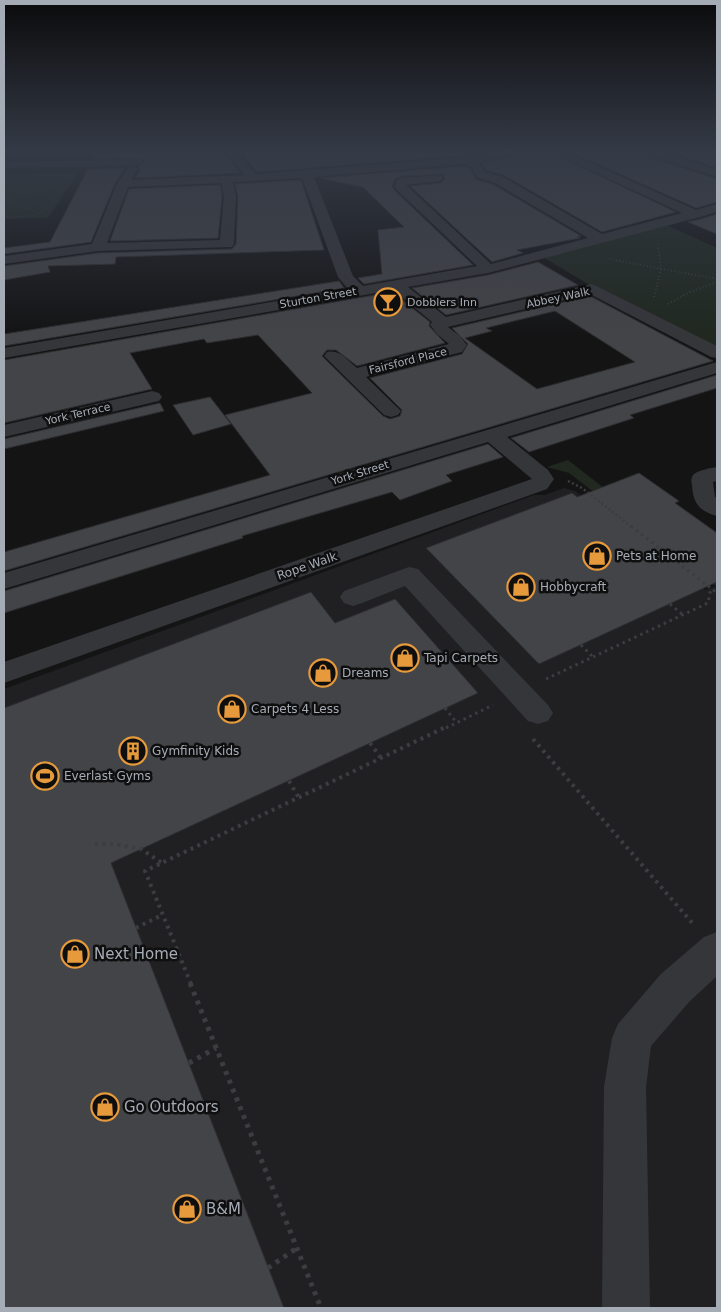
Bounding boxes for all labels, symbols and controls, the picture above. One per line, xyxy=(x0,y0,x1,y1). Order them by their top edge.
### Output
street label: Sturton Street xyxy=(279,285,358,311)
street label: Abbey Walk xyxy=(525,285,592,311)
bar icon: Dobblers Inn xyxy=(373,287,403,317)
place label: Dobblers Inn xyxy=(407,296,477,309)
street label: Fairsford Place xyxy=(368,345,449,377)
street label: York Terrace xyxy=(43,400,112,428)
street label: York Street xyxy=(329,458,391,488)
shop icon: Pets at Home xyxy=(582,541,612,571)
street label: Rope Walk xyxy=(275,549,339,583)
place label: Pets at Home xyxy=(616,549,696,563)
shop icon: Hobbycraft xyxy=(506,572,536,602)
place label: Hobbycraft xyxy=(540,580,607,594)
shop icon: Tapi Carpets xyxy=(390,643,420,673)
place label: Tapi Carpets xyxy=(423,651,498,665)
shop icon: Dreams xyxy=(308,658,338,688)
place label: Dreams xyxy=(342,666,389,680)
shop icon: Carpets 4 Less xyxy=(217,694,247,724)
place label: Carpets 4 Less xyxy=(251,702,339,716)
building icon: Gymfinity Kids xyxy=(118,736,148,766)
place label: Gymfinity Kids xyxy=(152,744,239,758)
sports icon: Everlast Gyms xyxy=(30,761,60,791)
place label: Everlast Gyms xyxy=(64,769,151,783)
shop icon: Next Home xyxy=(60,939,90,969)
place label: Next Home xyxy=(94,945,178,963)
shop icon: Go Outdoors xyxy=(90,1092,120,1122)
place label: Go Outdoors xyxy=(124,1098,219,1116)
shop icon: B&M xyxy=(172,1194,202,1224)
place label: B&M xyxy=(206,1200,241,1218)

